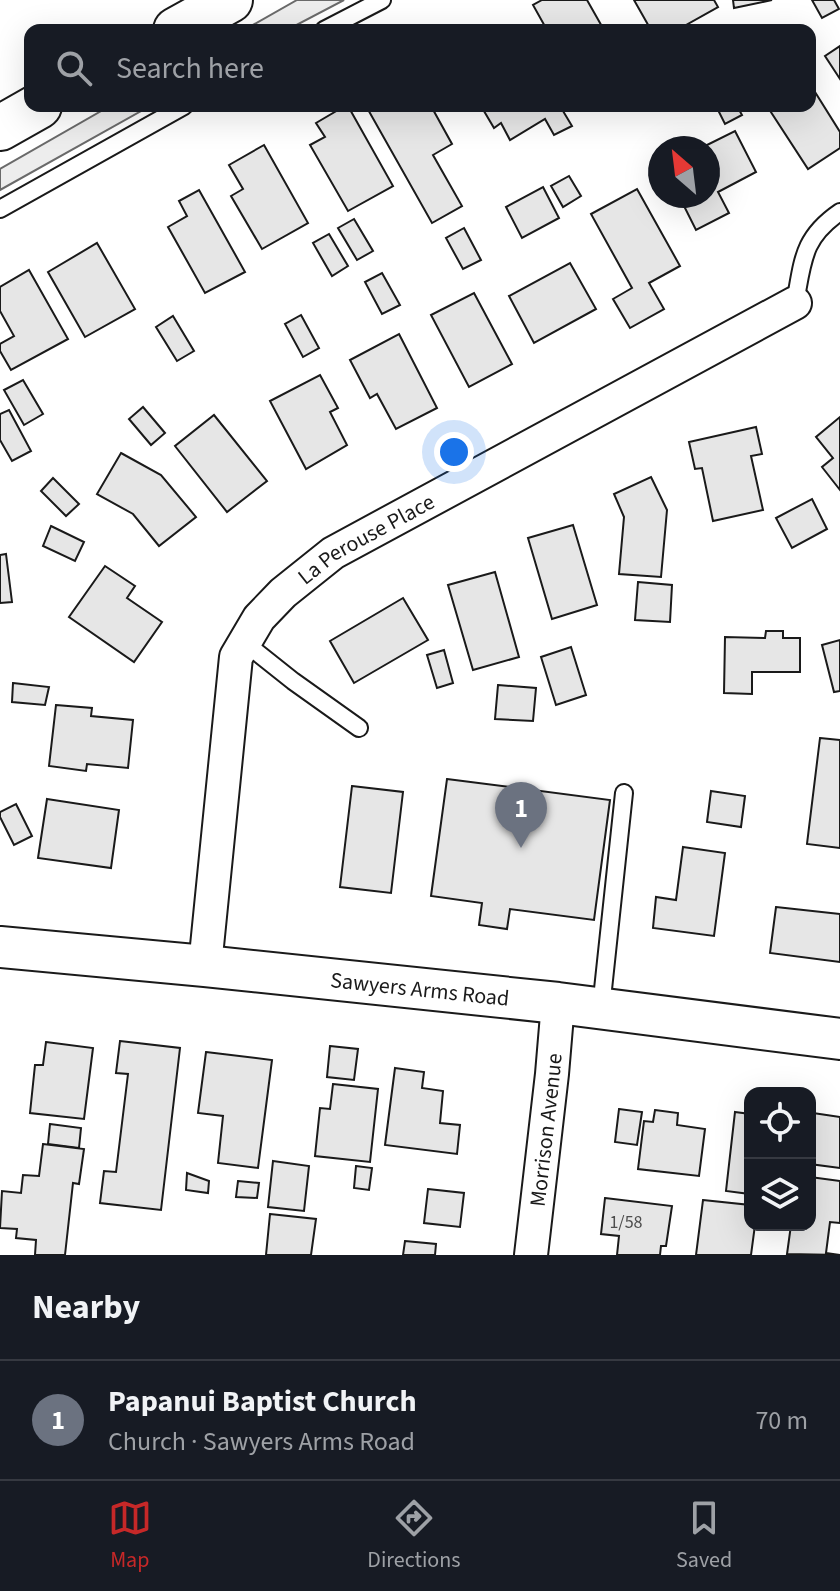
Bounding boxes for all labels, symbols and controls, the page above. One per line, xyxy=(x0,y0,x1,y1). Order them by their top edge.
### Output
search box xyxy=(24,24,816,112)
icon: search xyxy=(52,46,96,90)
text: Search here xyxy=(116,47,264,90)
north arrow xyxy=(648,136,720,208)
your location xyxy=(434,432,474,472)
street label: La Perouse Place xyxy=(291,486,440,592)
pin: 1 xyxy=(495,782,547,848)
street label: Sawyers Arms Road xyxy=(329,964,511,1015)
street label: Morrison Avenue xyxy=(522,1052,571,1208)
map controls xyxy=(744,1087,816,1231)
button: locate xyxy=(744,1087,816,1159)
button: layers xyxy=(744,1159,816,1231)
house number: 1/58 xyxy=(609,1210,643,1235)
text: Nearby xyxy=(32,1283,140,1332)
text: Papanui Baptist Church xyxy=(108,1380,417,1423)
text: 1 xyxy=(51,1402,65,1439)
text: 70 m xyxy=(755,1402,808,1439)
text: Church · Sawyers Arms Road xyxy=(108,1423,415,1460)
tab: Map xyxy=(108,1496,152,1576)
tab: Directions xyxy=(367,1496,460,1576)
tab: Saved xyxy=(676,1496,732,1576)

